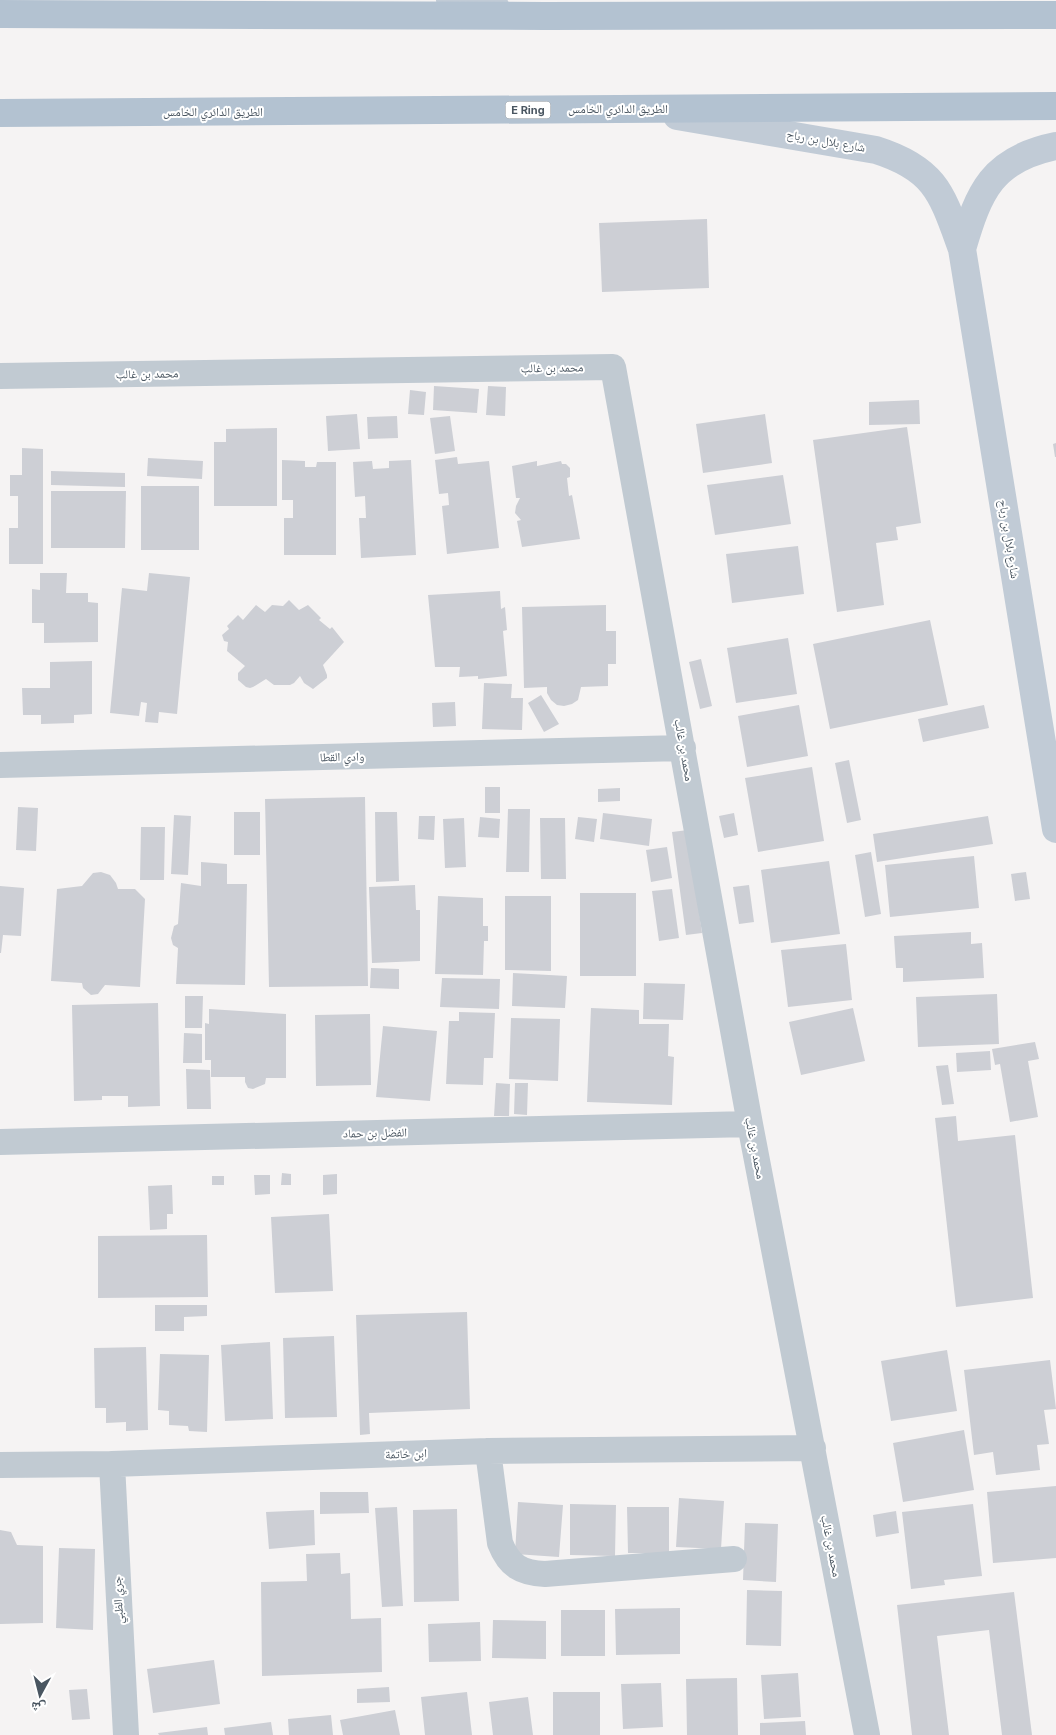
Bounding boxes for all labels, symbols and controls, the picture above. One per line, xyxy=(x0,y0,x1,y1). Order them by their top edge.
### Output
street label: الطريق الدائري الخامس xyxy=(568,101,668,119)
road number: E Ring xyxy=(506,102,550,118)
street label: الطريق الدائري الخامس xyxy=(163,104,263,122)
street label: شارع بلال بن رباح xyxy=(785,126,867,156)
street label: محمد بن غالب xyxy=(521,359,583,376)
street label: محمد بن غالب xyxy=(116,365,178,382)
street label: شارع بلال بن رباح xyxy=(995,498,1023,580)
street label: محمد بن غالب xyxy=(671,718,697,782)
street label: وادي القطا xyxy=(319,749,365,767)
street label: محمد بن غالب xyxy=(742,1116,769,1180)
street label: الفضل بن حماد xyxy=(343,1124,407,1141)
street label: ابن خاتمة xyxy=(385,1445,427,1462)
street label: محمد بن غالب xyxy=(818,1514,845,1578)
street label: جري الظبي xyxy=(109,1575,129,1624)
north arrow xyxy=(15,1670,65,1720)
text: ش xyxy=(30,1698,47,1718)

